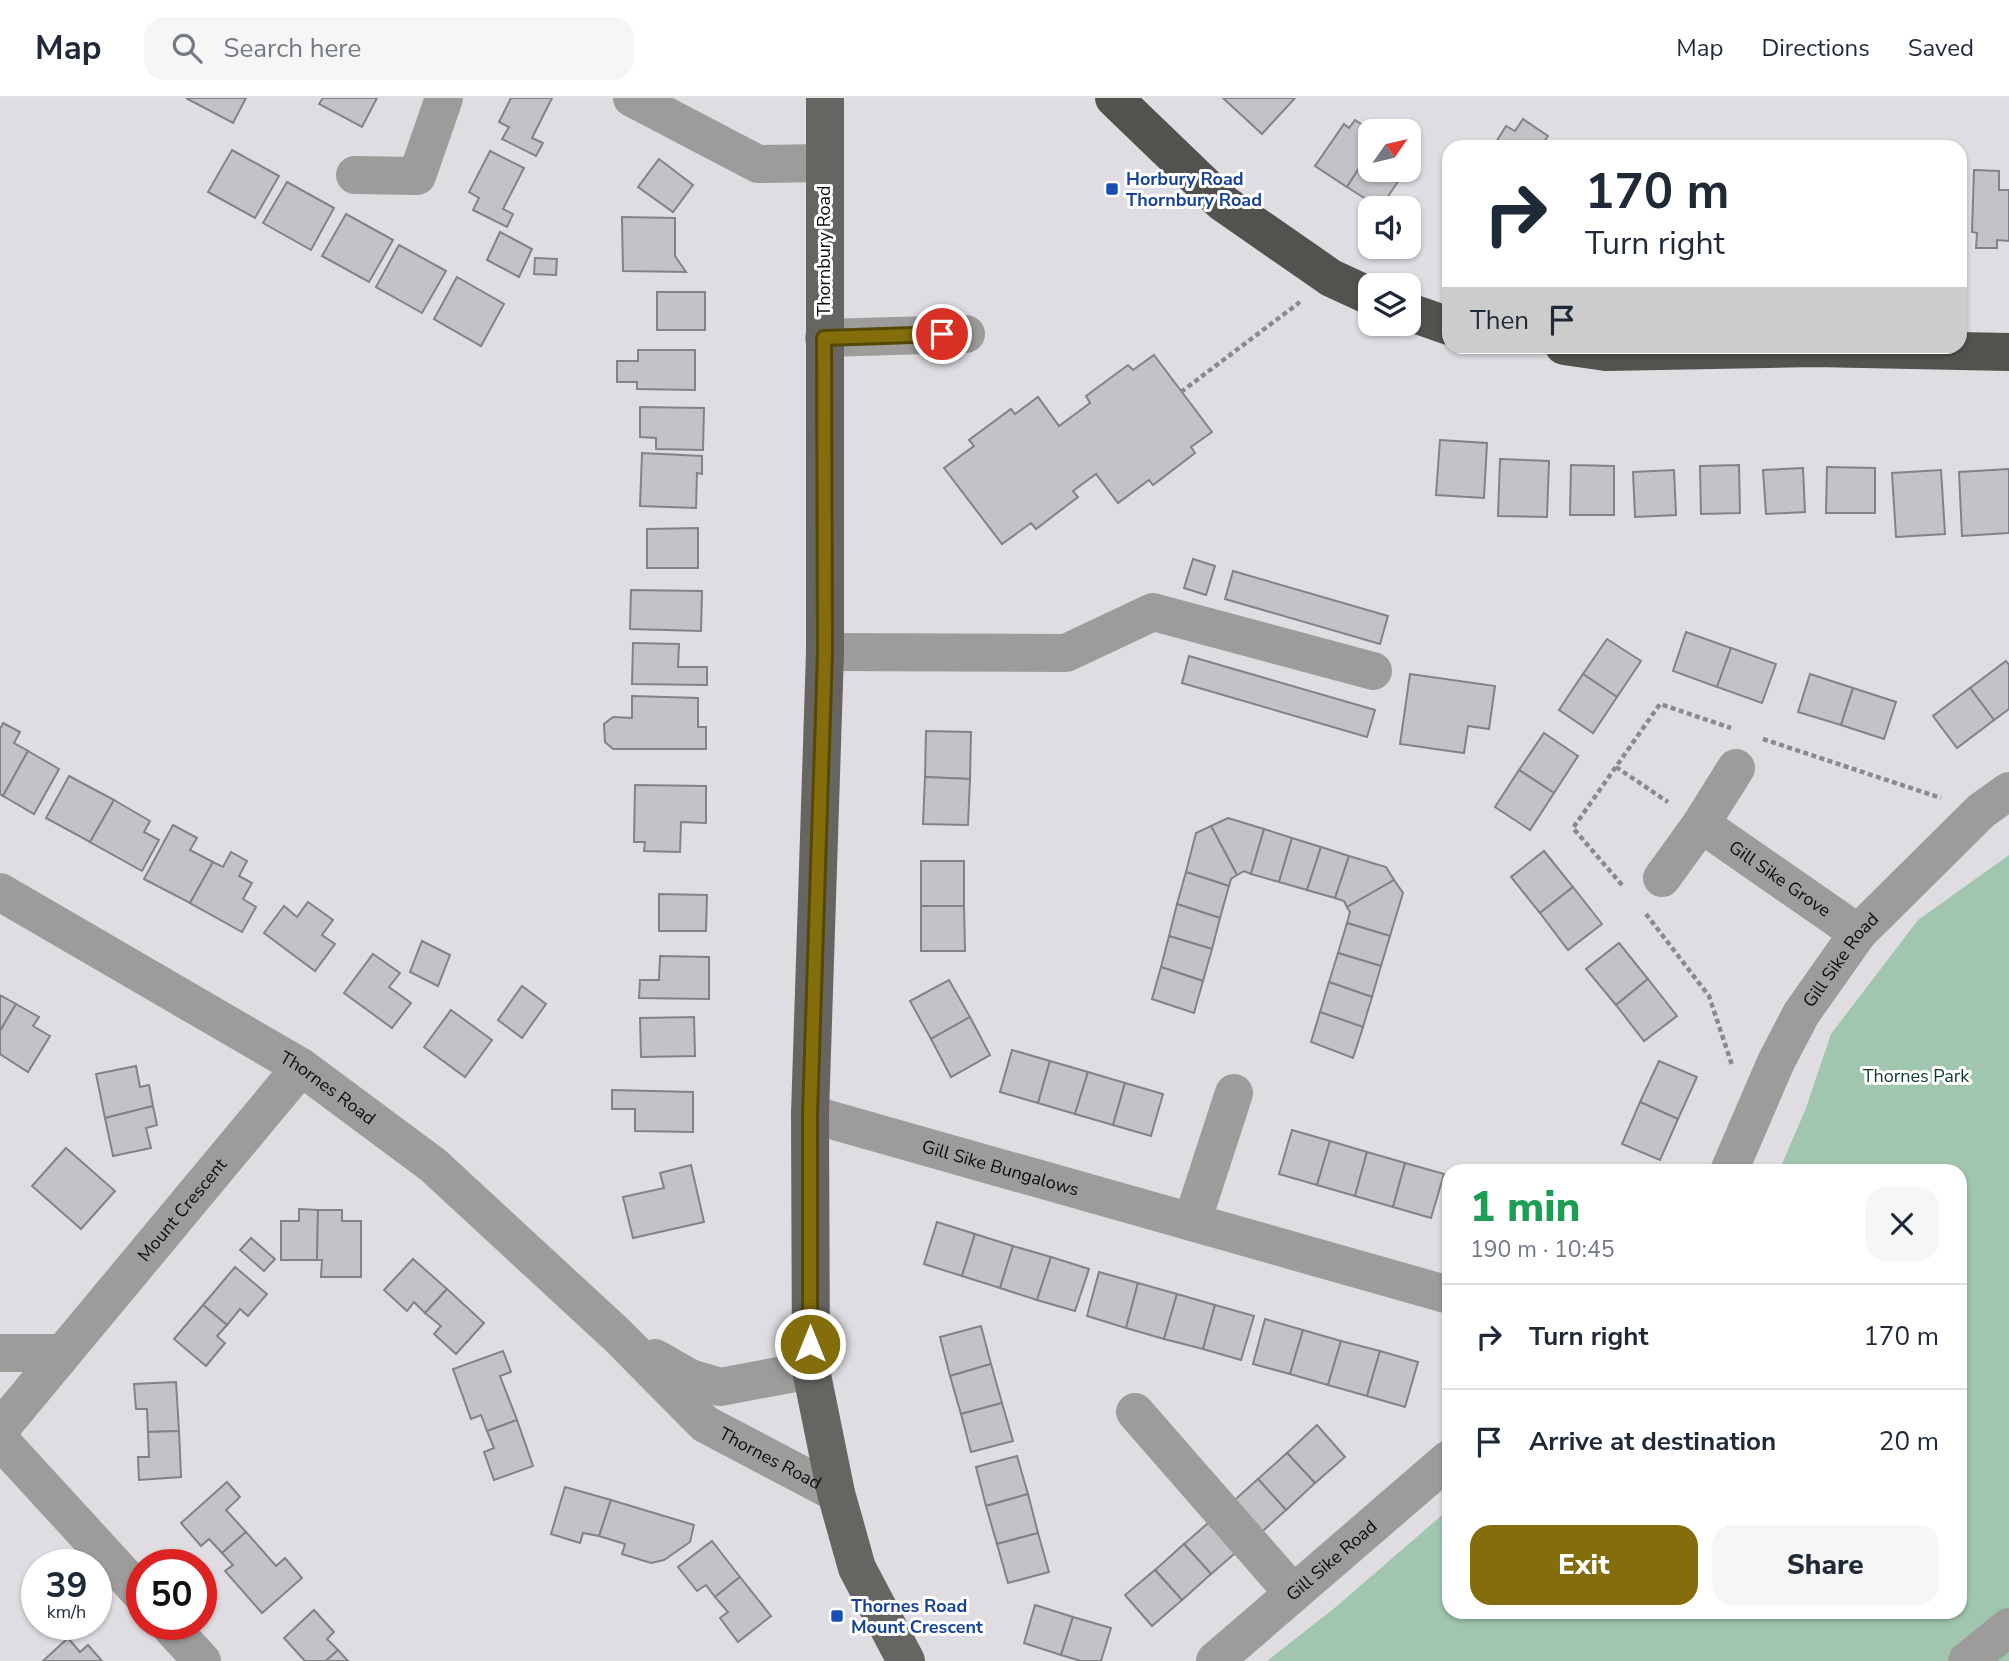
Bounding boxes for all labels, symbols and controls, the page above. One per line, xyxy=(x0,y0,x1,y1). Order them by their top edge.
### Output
search box xyxy=(144,17,634,80)
text: Map xyxy=(35,26,102,71)
icon: search xyxy=(168,29,206,67)
text: Search here xyxy=(224,31,361,66)
text: Map xyxy=(1676,32,1723,64)
text: Directions xyxy=(1761,32,1870,64)
text: Saved xyxy=(1908,32,1974,64)
north arrow xyxy=(1358,119,1421,182)
map controls xyxy=(1358,119,1421,336)
text: 170 m xyxy=(1585,158,1729,225)
place label: Horbury Road Thornbury Road xyxy=(1126,167,1262,212)
icon: right xyxy=(1470,168,1561,259)
marker: Horbury Road Thornbury Road xyxy=(1104,181,1120,197)
street label: Thornbury Road xyxy=(812,185,836,317)
button: sound xyxy=(1358,196,1421,259)
text: Turn right xyxy=(1585,222,1725,265)
button: layers xyxy=(1358,273,1421,336)
icon: arrive xyxy=(1543,301,1581,339)
text: Then xyxy=(1470,303,1529,338)
pin xyxy=(912,304,972,364)
icon: arrive xyxy=(923,315,961,353)
street label: Gill Sike Grove xyxy=(1724,835,1836,922)
street label: Gill Sike Road xyxy=(1797,907,1884,1012)
street label: Thornes Road xyxy=(276,1045,381,1130)
park label: Thornes Park xyxy=(1863,1064,1970,1088)
street label: Gill Sike Bungalows xyxy=(919,1134,1082,1202)
street label: Mount Crescent xyxy=(132,1153,233,1267)
text: 1 min xyxy=(1470,1179,1580,1236)
button: close xyxy=(1865,1187,1939,1261)
text: 190 m · 10:45 xyxy=(1470,1234,1615,1265)
position arrow xyxy=(773,1307,847,1381)
icon: right xyxy=(1470,1318,1508,1356)
text: Turn right xyxy=(1529,1319,1648,1354)
text: 170 m xyxy=(1863,1319,1939,1354)
street label: Thornes Road xyxy=(715,1422,826,1495)
icon: arrive xyxy=(1470,1423,1508,1461)
text: Arrive at destination xyxy=(1529,1424,1776,1459)
text: 20 m xyxy=(1879,1424,1939,1459)
street label: Gill Sike Road xyxy=(1281,1514,1382,1606)
button: Exit xyxy=(1470,1525,1698,1605)
button: Share xyxy=(1712,1525,1939,1605)
speed limit sign: 50 xyxy=(126,1549,217,1640)
text: 39 xyxy=(45,1562,88,1609)
place label: Thornes Road Mount Crescent xyxy=(851,1594,983,1639)
text: km/h xyxy=(47,1600,86,1624)
marker: Thornes Road Mount Crescent xyxy=(829,1608,845,1624)

